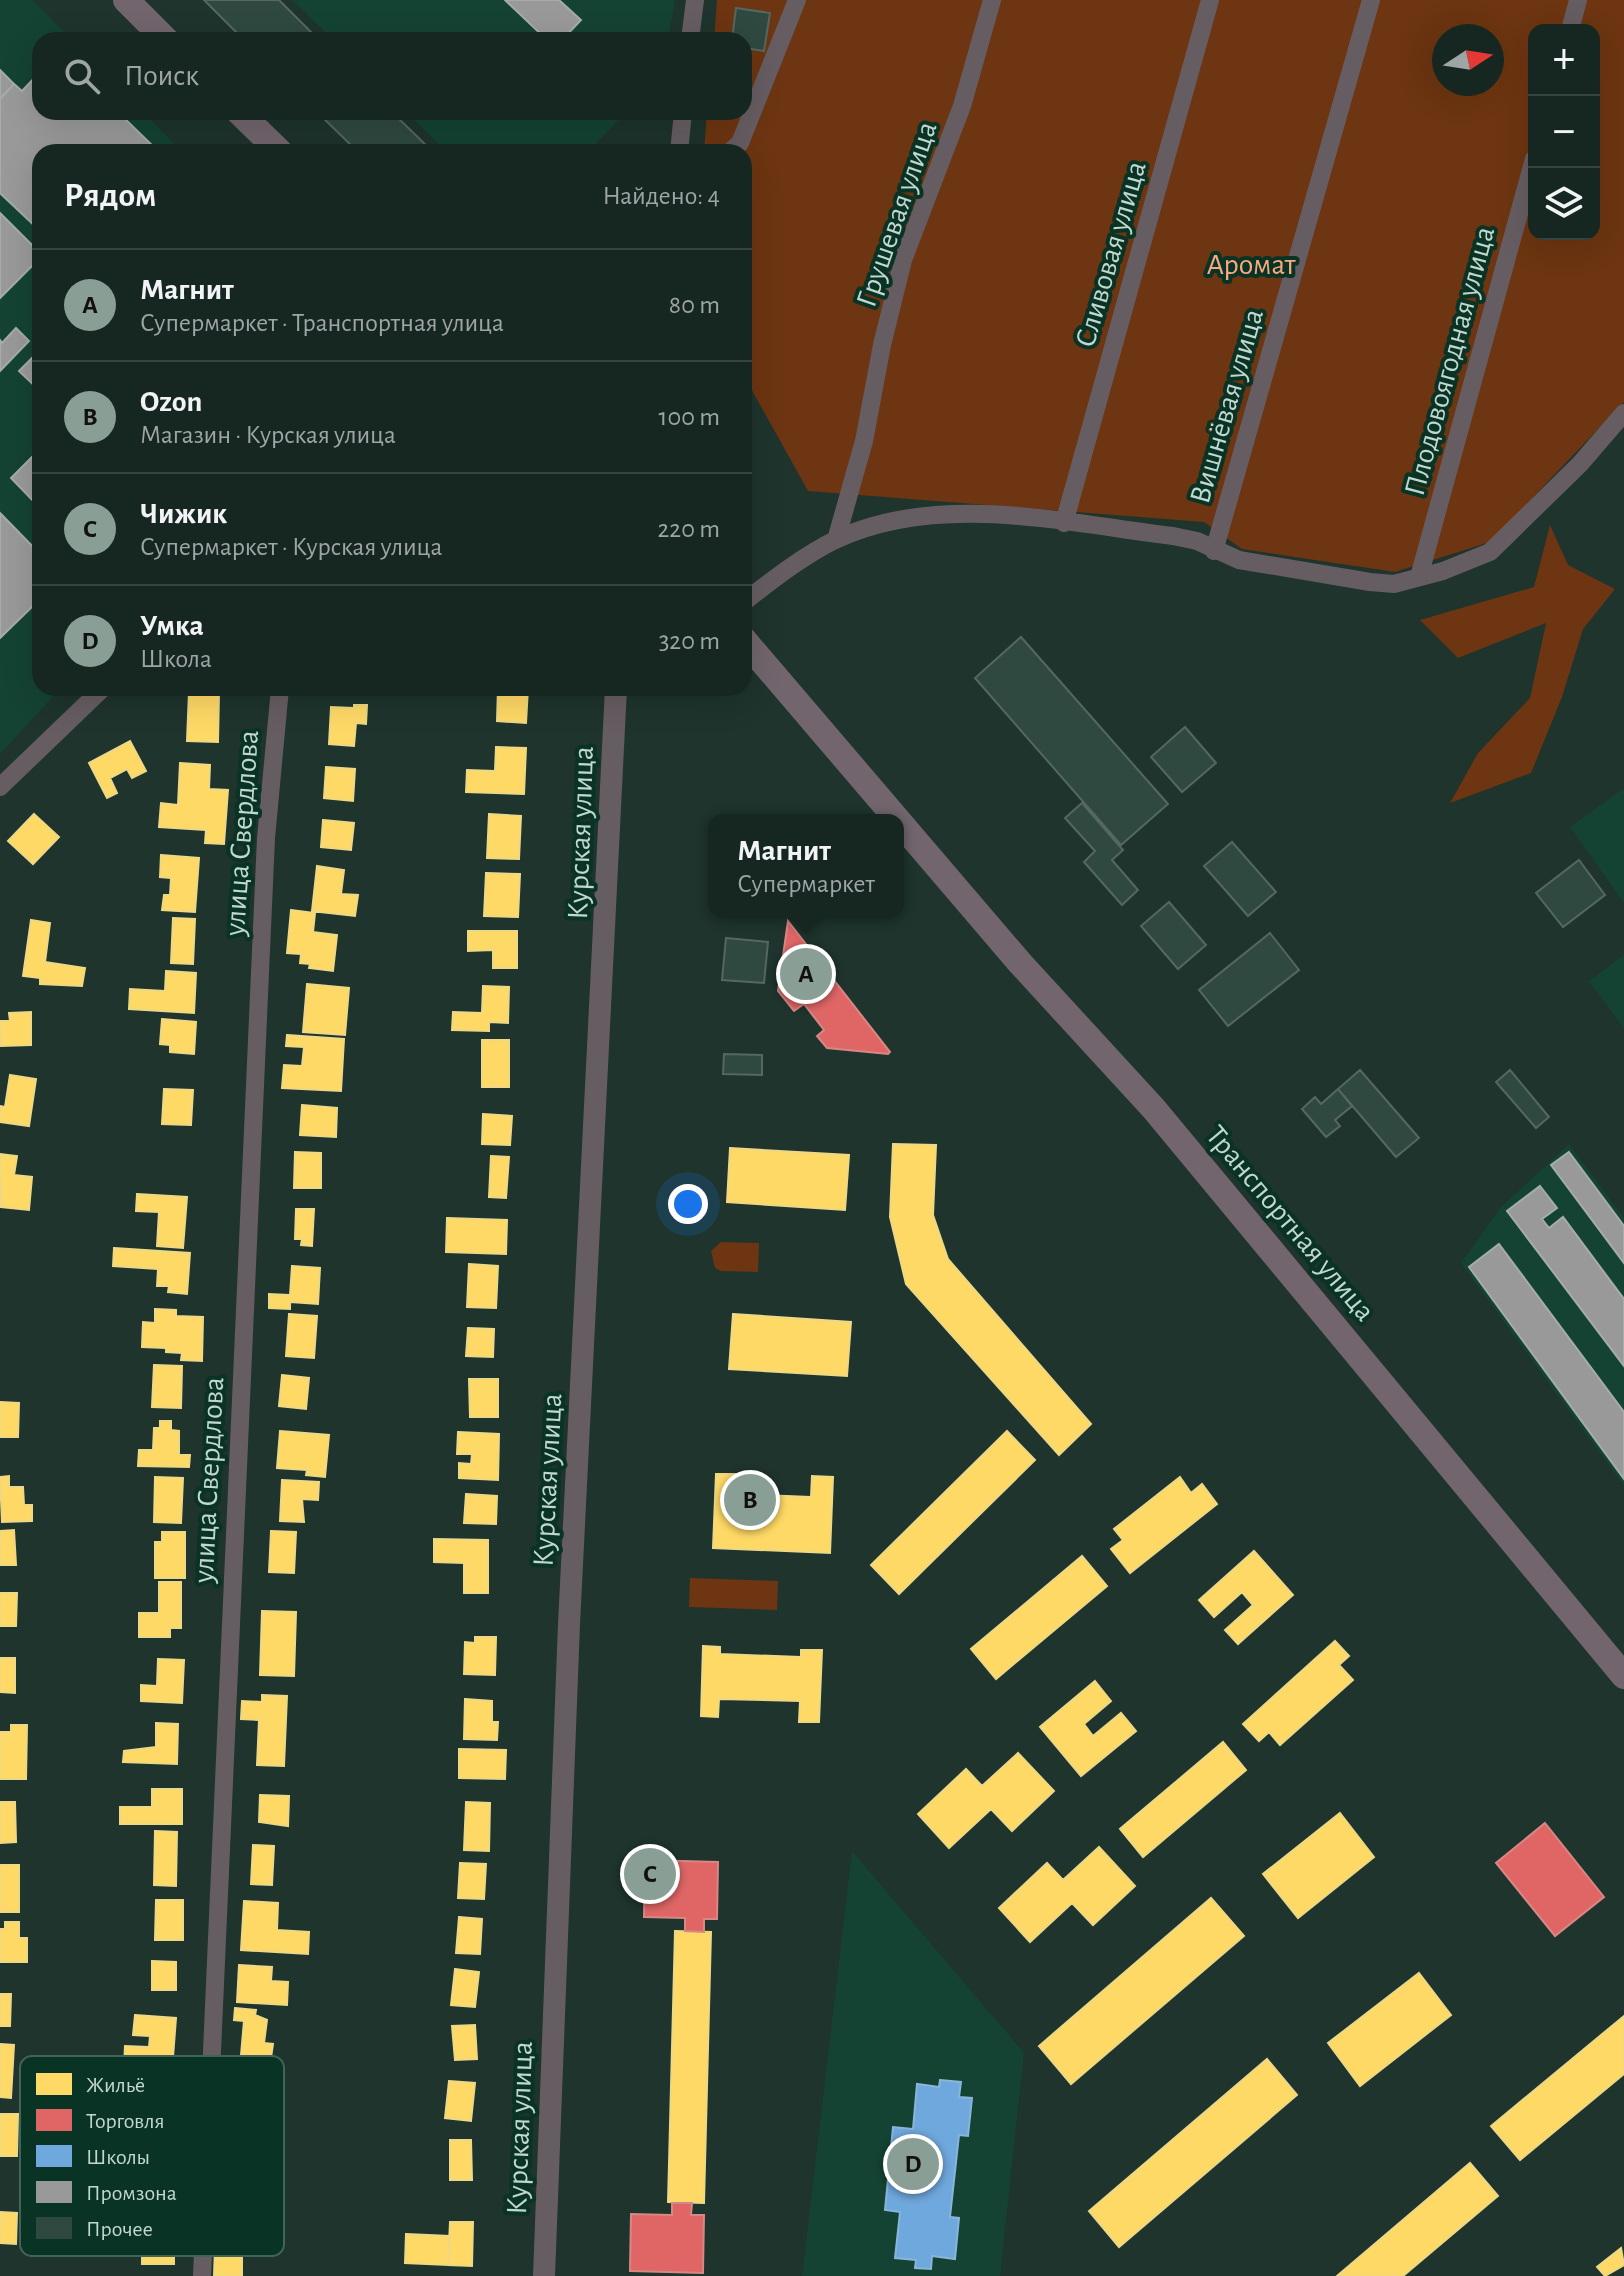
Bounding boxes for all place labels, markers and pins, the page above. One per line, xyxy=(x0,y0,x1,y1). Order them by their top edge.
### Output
pin: A xyxy=(780,944,832,1004)
pin: B xyxy=(724,1470,776,1530)
pin: C xyxy=(624,1844,676,1904)
pin: D xyxy=(887,2134,939,2194)

